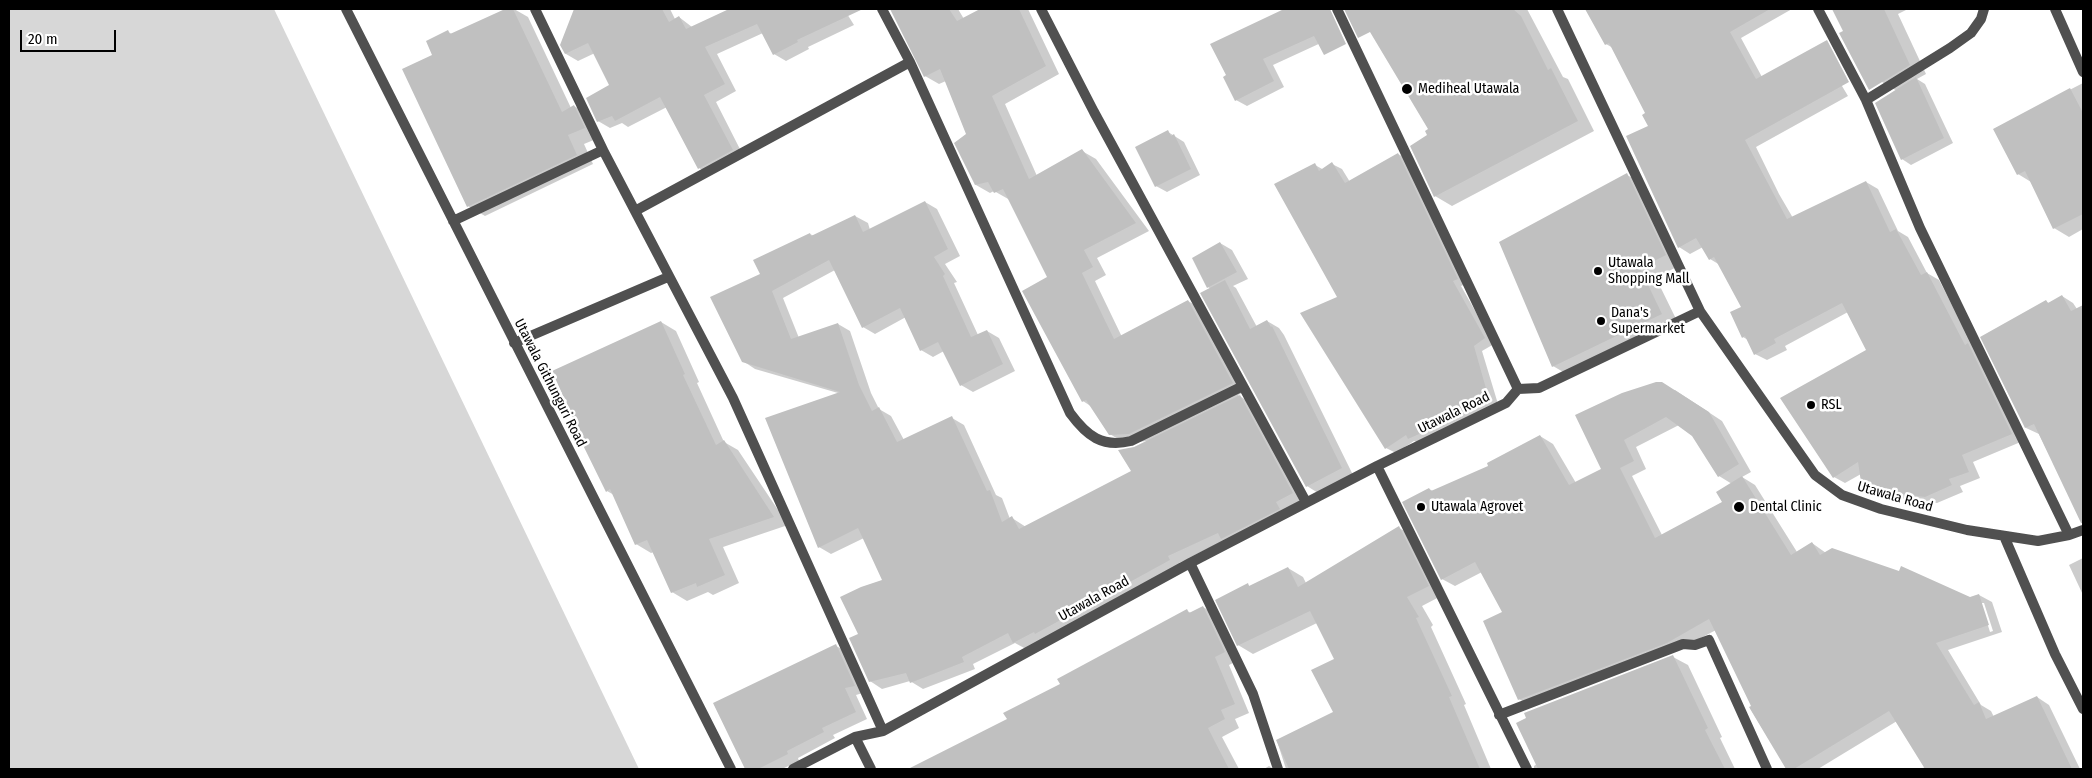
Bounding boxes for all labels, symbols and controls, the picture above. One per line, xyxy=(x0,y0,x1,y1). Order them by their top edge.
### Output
scale bar xyxy=(22,20,119,52)
text: 20 m xyxy=(28,30,58,48)
place label: Mediheal Utawala xyxy=(1418,81,1519,97)
marker: Mediheal Utawala xyxy=(1400,82,1414,96)
place label: Utawala Shopping Mall xyxy=(1608,255,1689,288)
marker: Utawala Shopping Mall xyxy=(1592,265,1604,277)
place label: Dana's Supermarket xyxy=(1611,305,1685,338)
marker: Dana's Supermarket xyxy=(1595,315,1607,327)
street label: Utawala Githunguri Road xyxy=(510,316,590,450)
street label: Utawala Road xyxy=(1415,388,1493,438)
place label: RSL xyxy=(1821,397,1842,413)
marker: RSL xyxy=(1805,399,1817,411)
street label: Utawala Road xyxy=(1855,478,1935,516)
place label: Utawala Agrovet xyxy=(1431,499,1523,515)
place label: Dental Clinic xyxy=(1750,499,1822,515)
marker: Dental Clinic xyxy=(1732,500,1746,514)
marker: Utawala Agrovet xyxy=(1415,501,1427,513)
street label: Utawala Road xyxy=(1056,573,1132,625)

